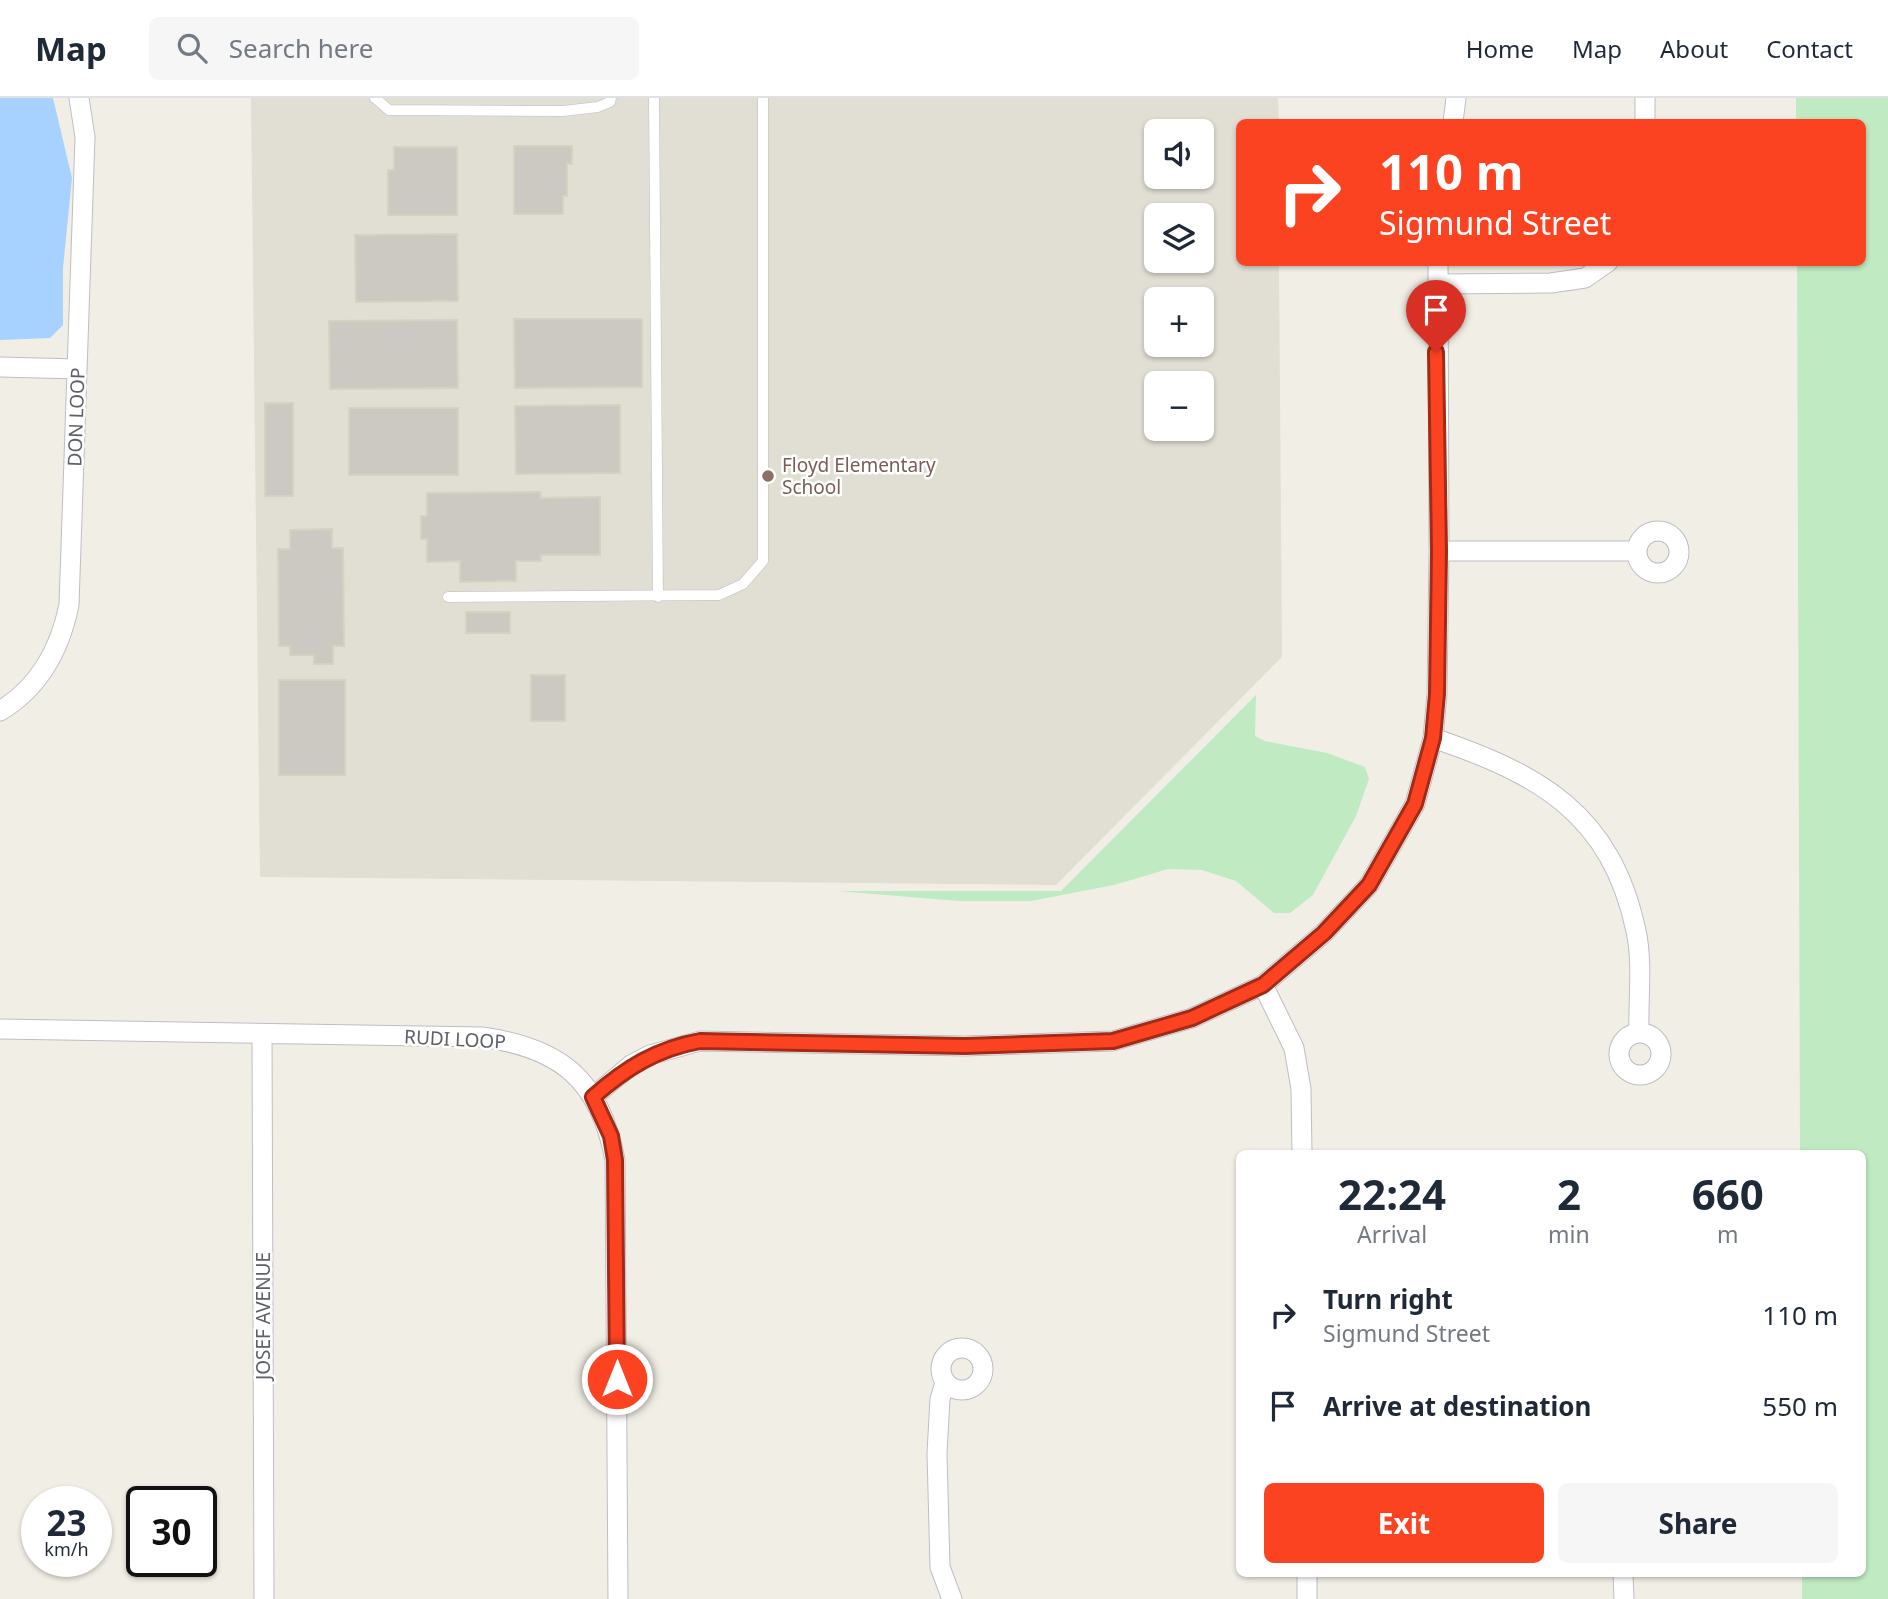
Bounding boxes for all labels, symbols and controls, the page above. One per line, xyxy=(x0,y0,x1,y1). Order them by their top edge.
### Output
search box xyxy=(149,17,639,80)
text: Map xyxy=(35,26,107,71)
icon: search xyxy=(173,29,211,67)
text: Search here xyxy=(229,30,373,66)
text: Home xyxy=(1466,32,1534,65)
text: Map xyxy=(1572,32,1622,65)
text: About xyxy=(1660,32,1728,65)
text: Contact xyxy=(1766,32,1853,65)
map controls xyxy=(1144,119,1214,441)
button: sound xyxy=(1144,119,1214,189)
text: 110 m xyxy=(1379,138,1524,204)
icon: right xyxy=(1264,147,1355,238)
text: Sigmund Street xyxy=(1379,201,1611,244)
button: layers xyxy=(1144,203,1214,273)
pin xyxy=(1406,280,1466,352)
button: + xyxy=(1144,287,1214,357)
icon: arrive xyxy=(1417,291,1455,329)
street label: DON LOOP xyxy=(61,367,91,467)
button: − xyxy=(1144,371,1214,441)
place label: Floyd Elementary School xyxy=(782,452,936,500)
marker: Floyd Elementary School xyxy=(760,468,776,484)
street label: RUDI LOOP xyxy=(404,1023,506,1055)
text: 22:24 xyxy=(1338,1165,1446,1222)
text: 2 xyxy=(1557,1165,1581,1222)
text: 660 xyxy=(1692,1165,1764,1222)
text: Arrival xyxy=(1357,1218,1427,1250)
text: min xyxy=(1548,1218,1590,1250)
text: m xyxy=(1717,1218,1739,1250)
street label: JOSEF AVENUE xyxy=(250,1252,276,1382)
text: Turn right xyxy=(1323,1281,1453,1317)
icon: right xyxy=(1264,1296,1302,1334)
text: 110 m xyxy=(1762,1297,1838,1333)
text: Sigmund Street xyxy=(1323,1317,1490,1349)
position arrow xyxy=(580,1342,654,1416)
icon: arrive xyxy=(1264,1387,1302,1425)
text: Arrive at destination xyxy=(1323,1388,1592,1424)
text: 550 m xyxy=(1762,1388,1838,1424)
button: Exit xyxy=(1264,1483,1544,1563)
button: Share xyxy=(1558,1483,1838,1563)
speed limit sign: 30 xyxy=(126,1486,217,1577)
text: 23 xyxy=(46,1499,87,1546)
text: km/h xyxy=(44,1537,89,1561)

